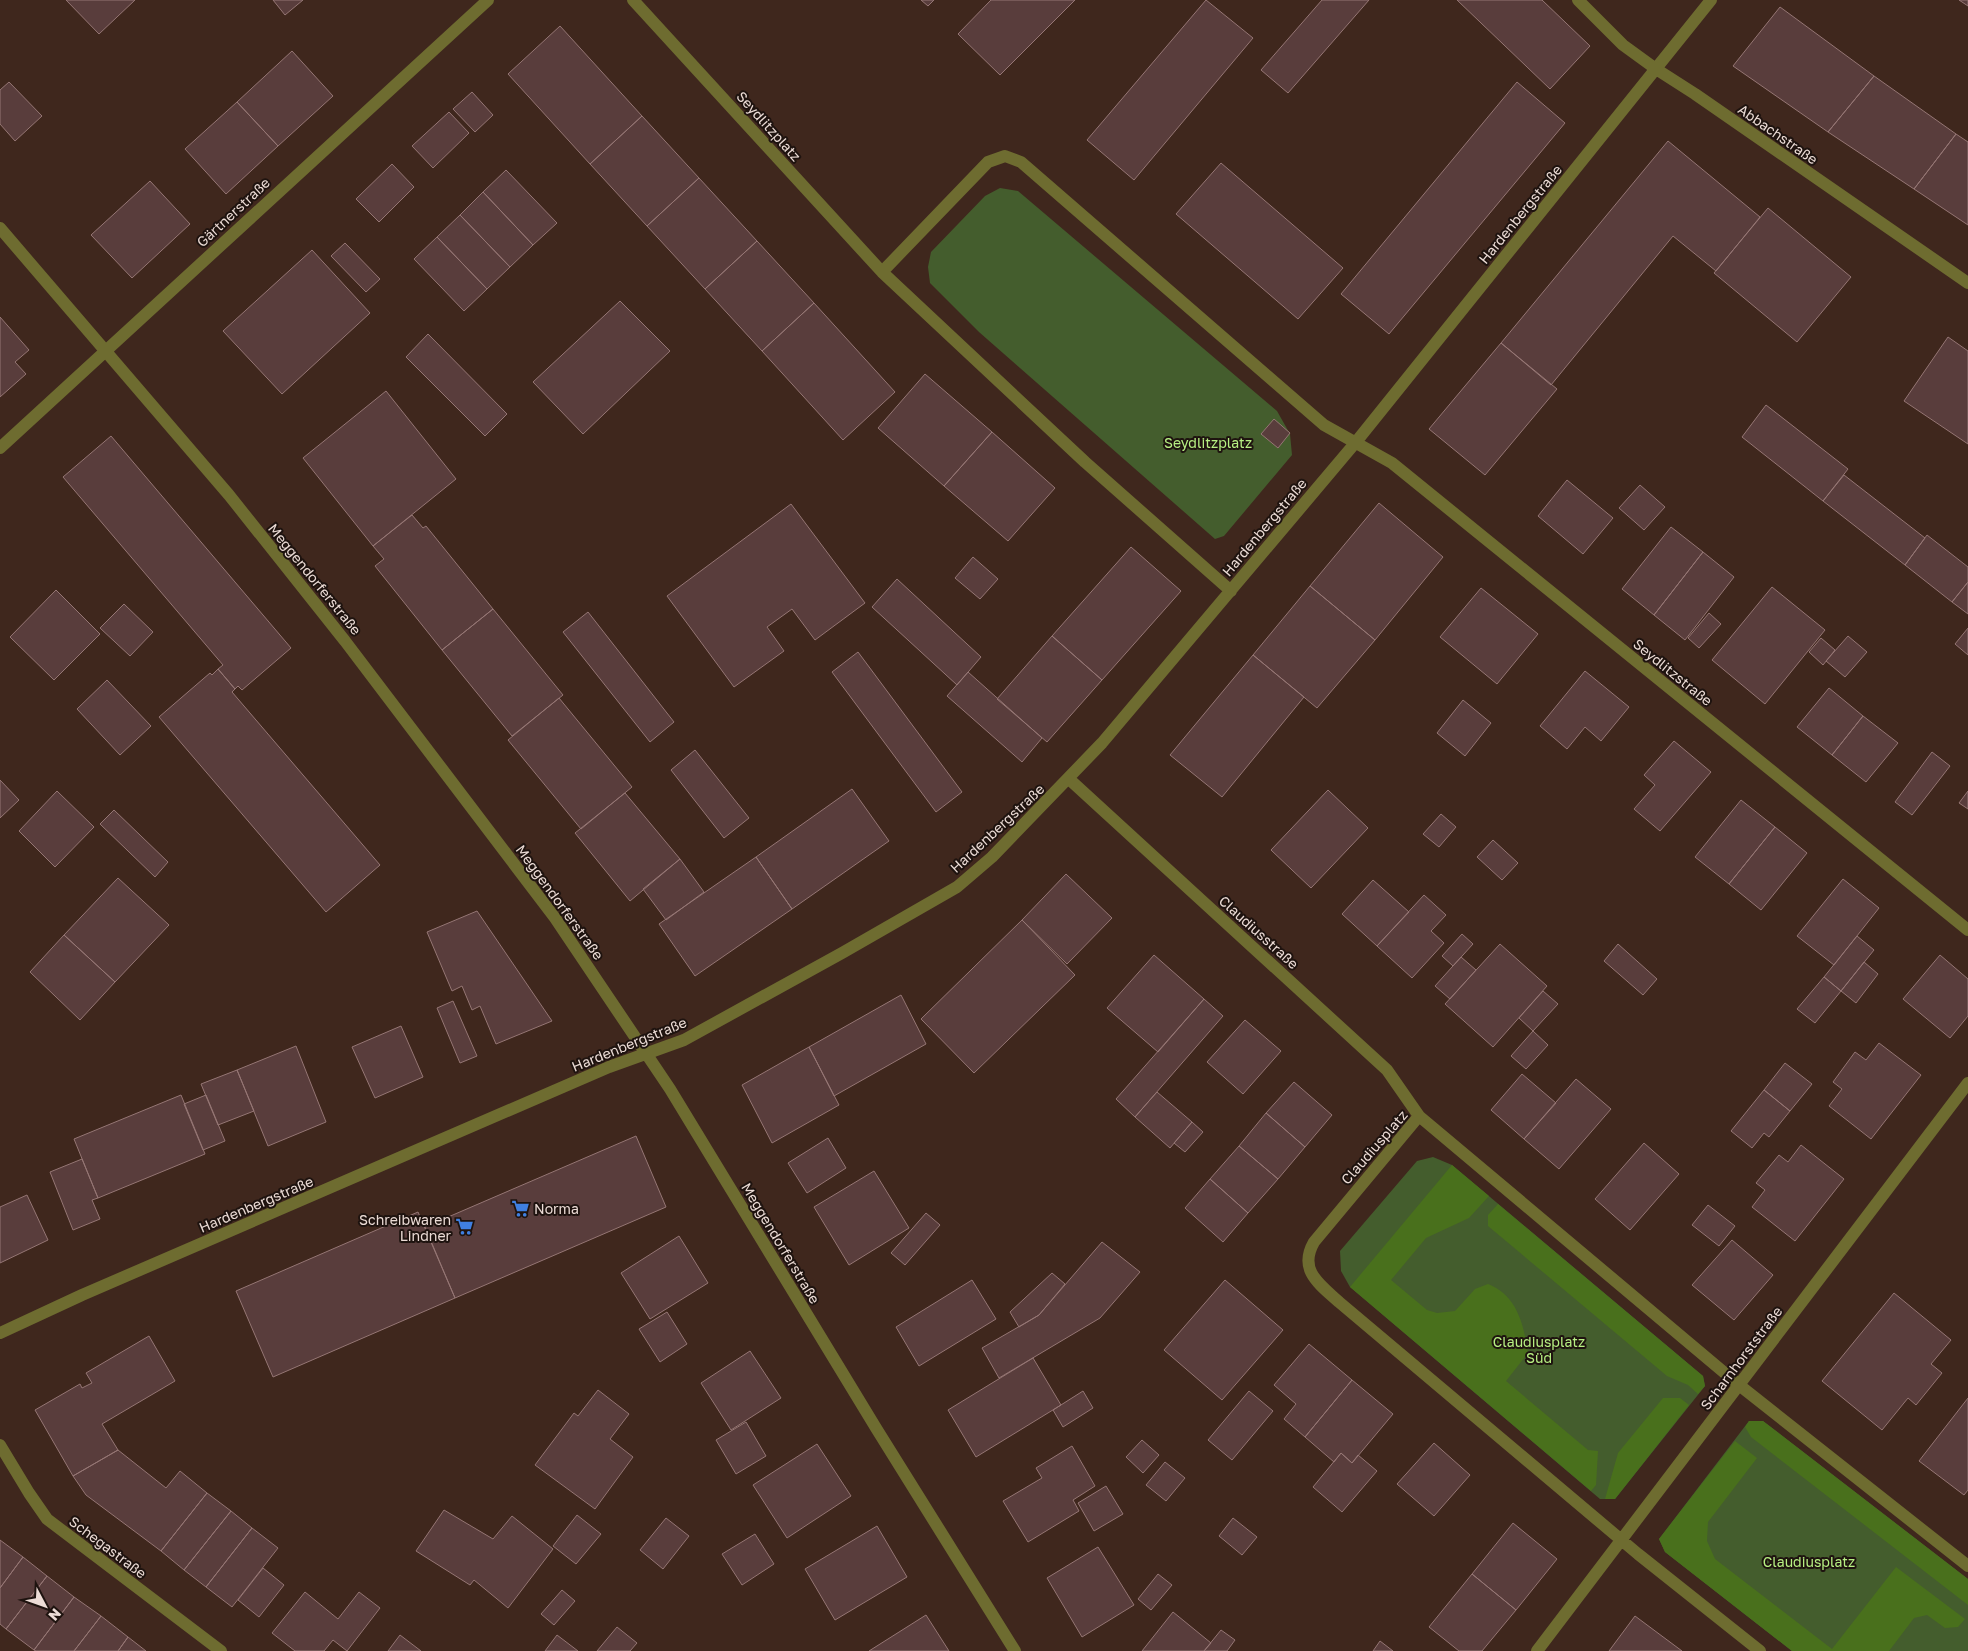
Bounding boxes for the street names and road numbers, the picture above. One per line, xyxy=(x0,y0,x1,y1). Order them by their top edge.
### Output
street label: Seydlitzplatz xyxy=(733,88,805,164)
street label: Abbachstraße xyxy=(1735,100,1821,168)
street label: Hardenbergstraße xyxy=(1475,161,1565,267)
street label: Gärtnerstraße xyxy=(193,174,273,250)
street label: Hardenbergstraße xyxy=(1218,475,1310,579)
street label: Meggendorferstraße xyxy=(265,520,365,638)
street label: Seydlitzstraße xyxy=(1630,635,1716,709)
street label: Hardenbergstraße xyxy=(946,780,1048,876)
street label: Meggendorferstraße xyxy=(513,841,607,963)
street label: Claudiusstraße xyxy=(1216,892,1302,972)
street label: Hardenbergstraße xyxy=(569,1013,689,1075)
street label: Claudiusplatz xyxy=(1337,1107,1411,1187)
street label: Hardenbergstraße xyxy=(196,1172,316,1236)
street label: Meggendorferstraße xyxy=(738,1180,824,1306)
street label: Scharnhorststraße xyxy=(1697,1303,1785,1413)
street label: Schegastraße xyxy=(66,1512,150,1582)

